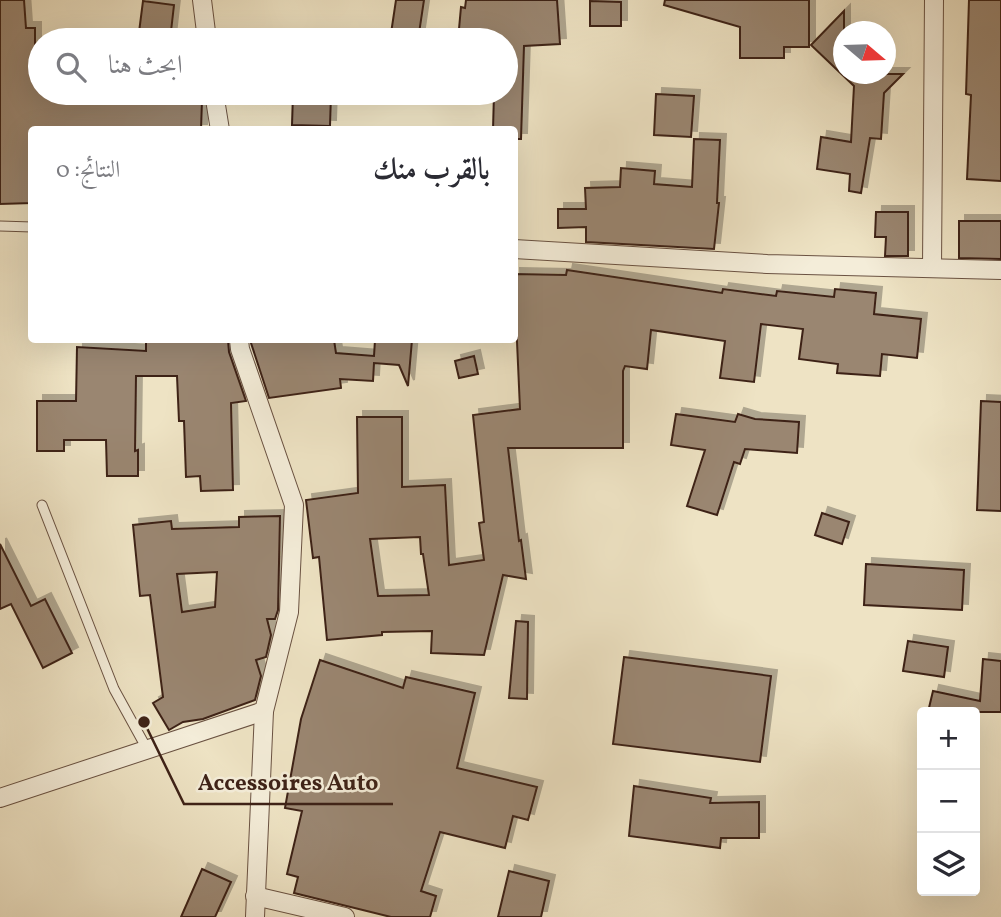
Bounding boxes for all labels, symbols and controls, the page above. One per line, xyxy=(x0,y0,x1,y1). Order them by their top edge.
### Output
north arrow xyxy=(833,21,896,84)
search box xyxy=(28,28,518,105)
icon: search xyxy=(52,48,90,86)
text: ابحث هنا xyxy=(108,48,183,84)
text: بالقرب منك xyxy=(373,150,490,192)
text: النتائج: 0 xyxy=(56,155,120,187)
map controls xyxy=(917,707,980,896)
button: + xyxy=(917,707,980,770)
callout: Accessoires Auto xyxy=(184,760,393,804)
text: Accessoires Auto xyxy=(198,768,378,800)
button: − xyxy=(917,770,980,833)
button: layers xyxy=(917,833,980,896)

